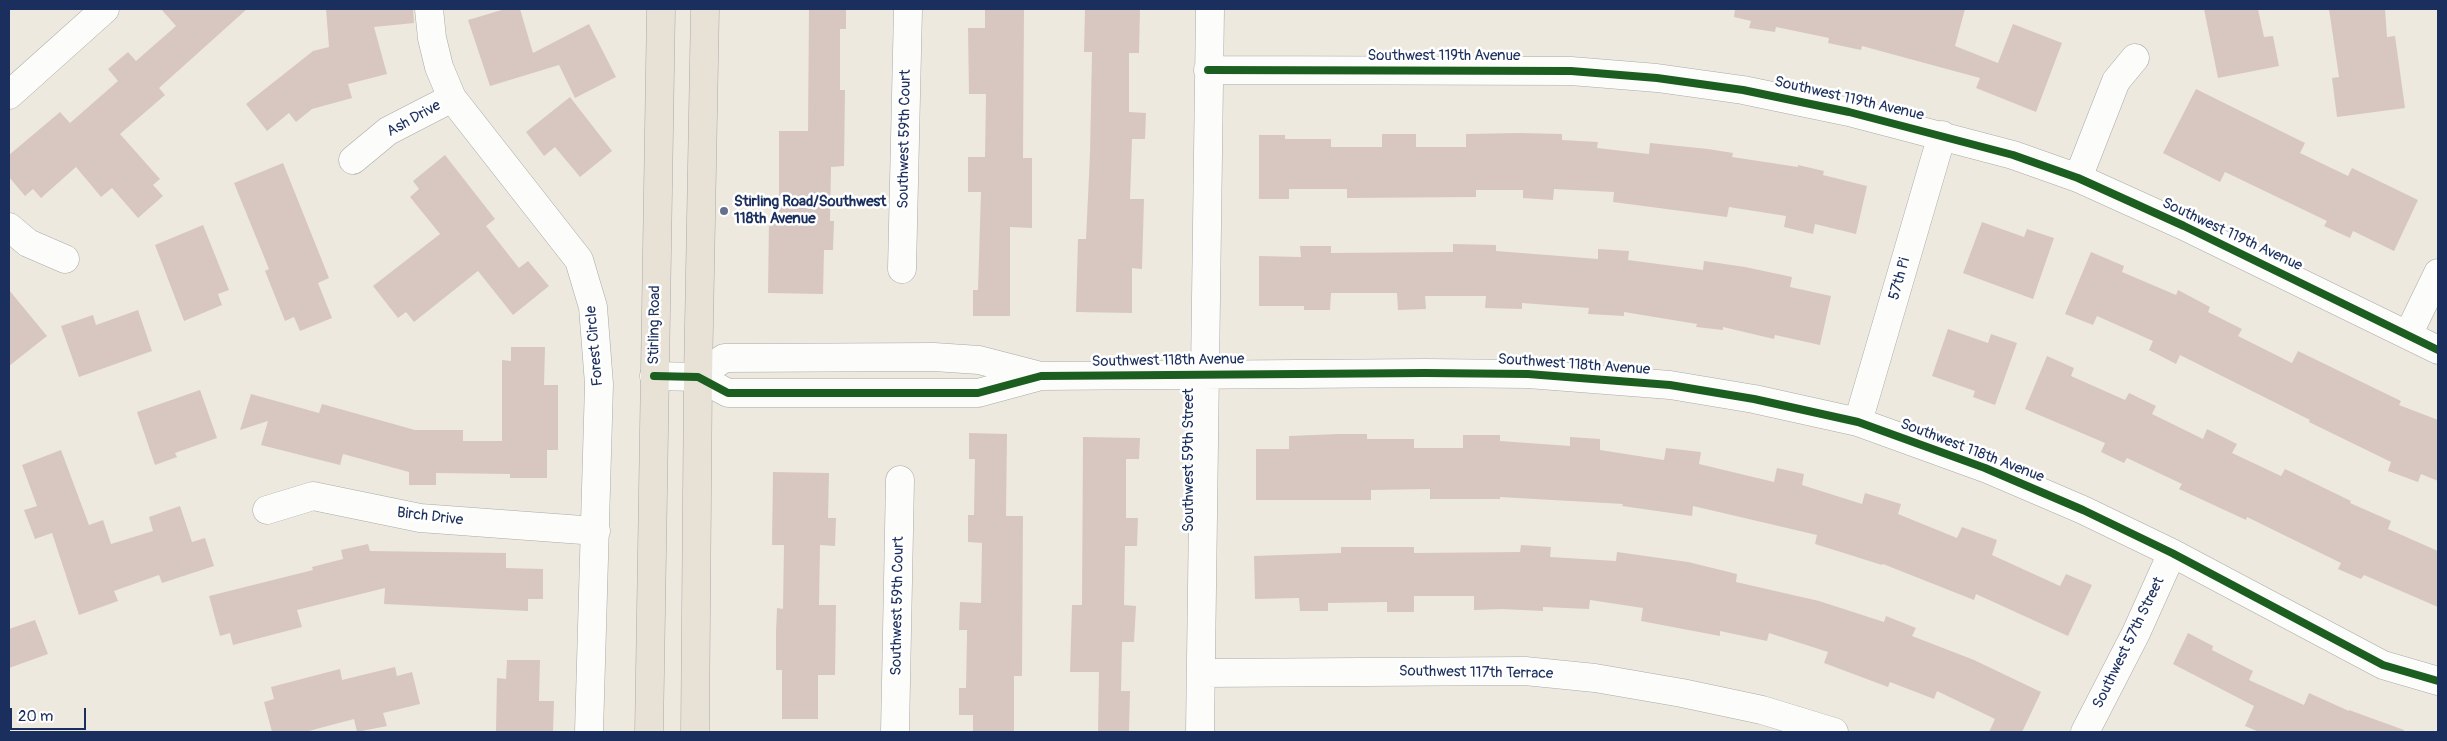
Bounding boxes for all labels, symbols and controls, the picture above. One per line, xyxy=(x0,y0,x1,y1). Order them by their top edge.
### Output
street label: Southwest 119th Avenue xyxy=(1368,47,1520,65)
street label: Southwest 59th Court xyxy=(895,69,915,209)
street label: Southwest 119th Avenue xyxy=(1773,73,1925,125)
street label: Ash Drive xyxy=(384,97,444,141)
place label: Stirling Road/Southwest 118th Avenue xyxy=(734,193,886,228)
street label: Southwest 119th Avenue xyxy=(2159,195,2305,275)
marker: Stirling Road/Southwest 118th Avenue xyxy=(718,205,730,217)
street label: 57th Pi xyxy=(1885,256,1915,302)
street label: Stirling Road xyxy=(645,285,665,365)
street label: Forest Circle xyxy=(583,305,607,387)
street label: Southwest 118th Avenue xyxy=(1092,351,1244,371)
street label: Southwest 118th Avenue xyxy=(1497,351,1651,379)
street label: Southwest 59th Street xyxy=(1180,388,1198,532)
street label: Southwest 118th Avenue xyxy=(1898,415,2046,487)
street label: Birch Drive xyxy=(396,504,464,530)
street label: Southwest 59th Court xyxy=(888,536,908,676)
street label: Southwest 57th Street xyxy=(2089,574,2169,712)
street label: Southwest 117th Terrace xyxy=(1399,663,1553,683)
scale bar xyxy=(12,698,89,730)
text: 20 m xyxy=(18,707,53,726)

